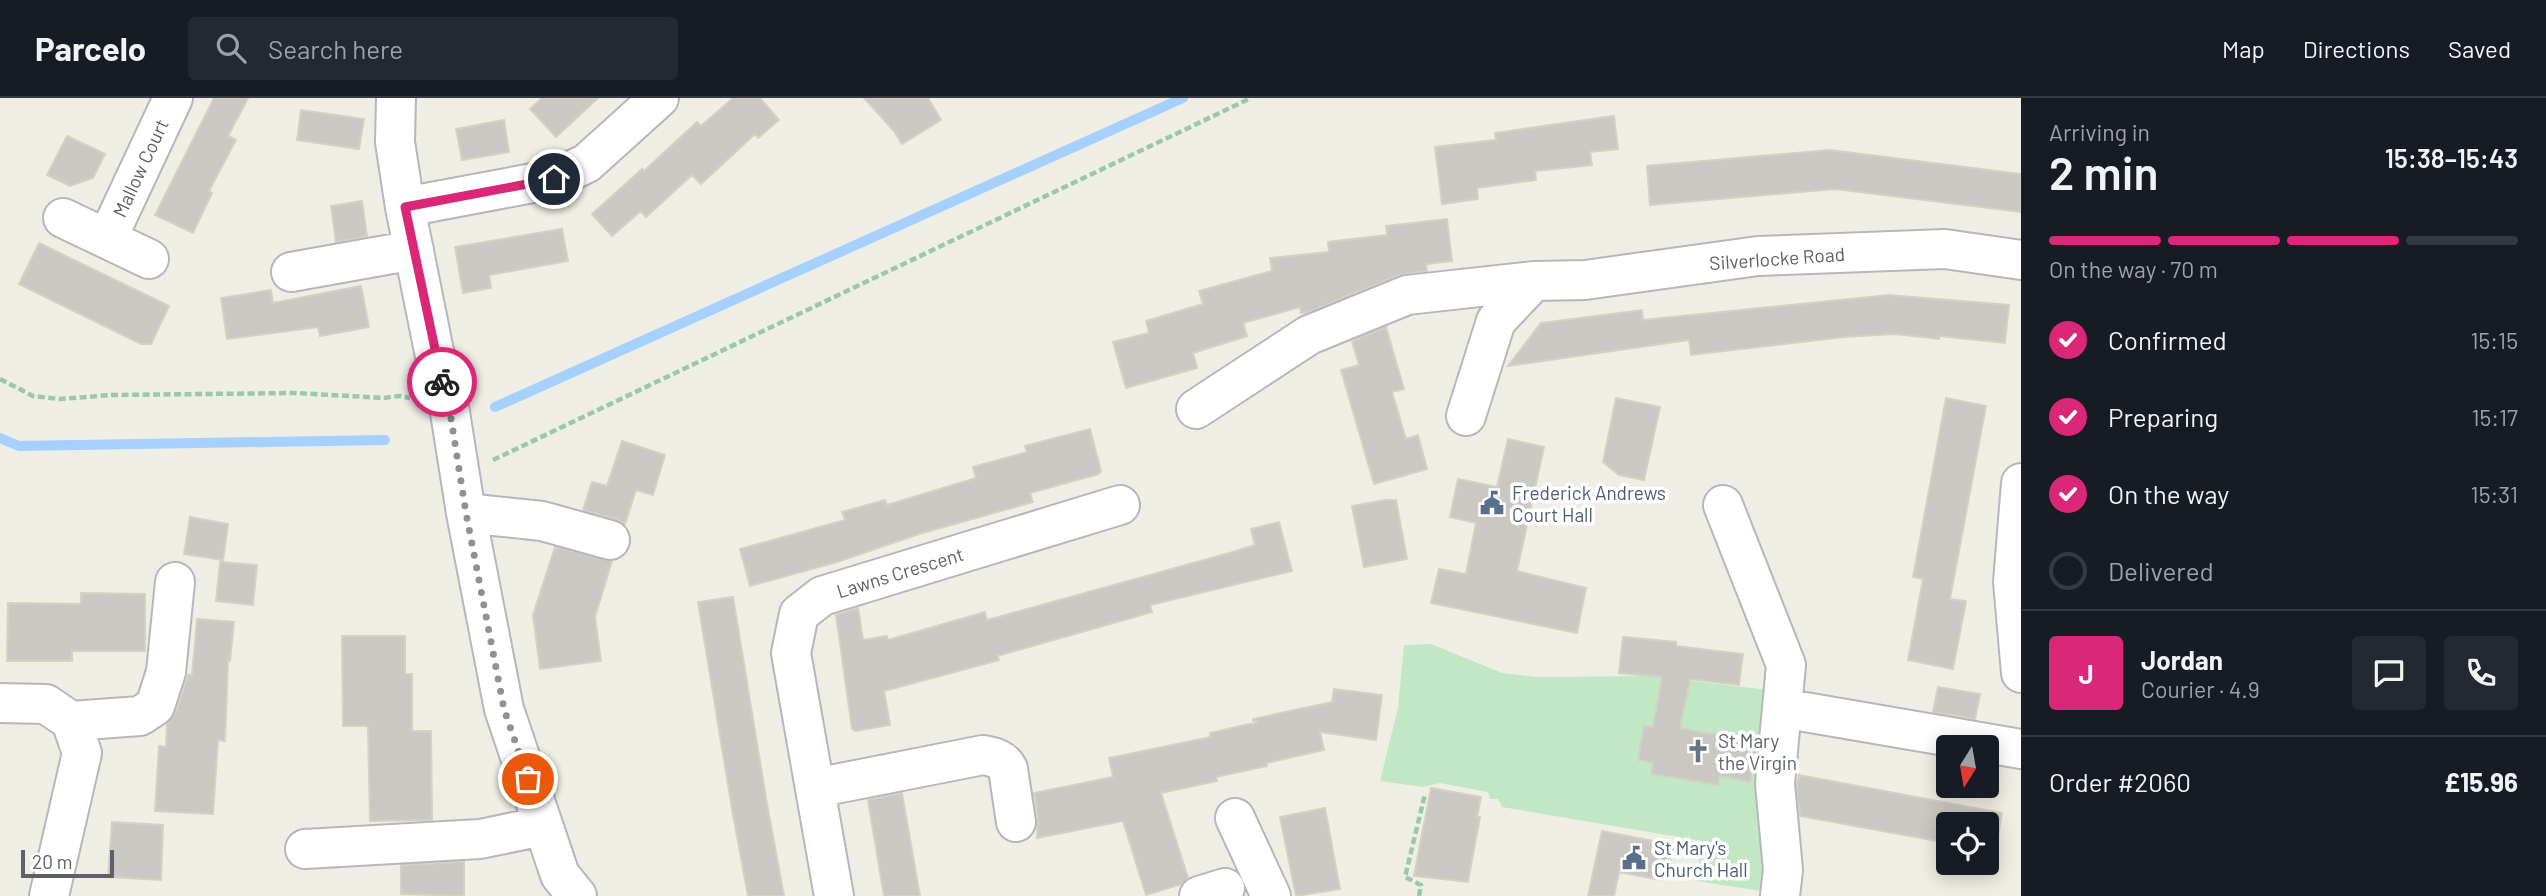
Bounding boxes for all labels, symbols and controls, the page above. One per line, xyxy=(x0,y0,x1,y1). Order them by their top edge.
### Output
search box xyxy=(188,17,678,80)
text: Parcelo xyxy=(35,28,146,68)
icon: search xyxy=(212,29,250,67)
text: Search here xyxy=(268,33,403,64)
text: Map xyxy=(2222,34,2265,63)
text: Directions xyxy=(2303,34,2410,63)
text: Saved xyxy=(2448,34,2511,63)
street label: Mallow Court xyxy=(107,115,173,221)
text: Arriving in xyxy=(2049,118,2150,146)
text: 15:38–15:43 xyxy=(2385,142,2518,173)
text: 2 min xyxy=(2049,144,2158,199)
pin xyxy=(524,149,584,209)
icon: home xyxy=(535,160,573,198)
street label: Silverlocke Road xyxy=(1708,242,1846,274)
text: On the way · 70 m xyxy=(2049,255,2218,283)
icon: check xyxy=(2049,321,2087,359)
text: Confirmed xyxy=(2108,324,2227,355)
text: 15:15 xyxy=(2470,326,2518,354)
courier xyxy=(407,347,477,417)
icon: bike xyxy=(423,363,461,401)
icon: check xyxy=(2049,398,2087,436)
text: Preparing xyxy=(2108,401,2218,432)
text: 15:17 xyxy=(2471,403,2518,431)
icon: check xyxy=(2049,475,2087,513)
text: On the way xyxy=(2108,478,2229,509)
text: 15:31 xyxy=(2471,480,2518,508)
place label: Frederick Andrews Court Hall xyxy=(1512,481,1666,526)
public building icon: Frederick Andrews Court Hall xyxy=(1478,489,1506,517)
street label: Lawns Crescent xyxy=(834,542,966,602)
text: Delivered xyxy=(2108,555,2214,586)
button: chat xyxy=(2352,636,2426,710)
button: phone xyxy=(2444,636,2518,710)
text: Jordan xyxy=(2141,644,2223,675)
text: J xyxy=(2078,658,2094,689)
text: Courier · 4.9 xyxy=(2141,675,2260,703)
place label: St Mary the Virgin xyxy=(1718,729,1797,774)
north arrow xyxy=(1936,735,1998,798)
map controls xyxy=(1936,735,1999,875)
church icon: St Mary the Virgin xyxy=(1684,737,1712,765)
pin xyxy=(498,749,558,809)
icon: bag xyxy=(509,760,547,798)
text: Order #2060 xyxy=(2049,766,2191,797)
text: £15.96 xyxy=(2444,766,2518,797)
button: locate xyxy=(1936,812,1999,875)
place label: St Mary's Church Hall xyxy=(1654,836,1748,881)
public building icon: St Mary's Church Hall xyxy=(1620,844,1648,872)
scale bar xyxy=(21,847,114,879)
text: 20 m xyxy=(32,850,72,873)

